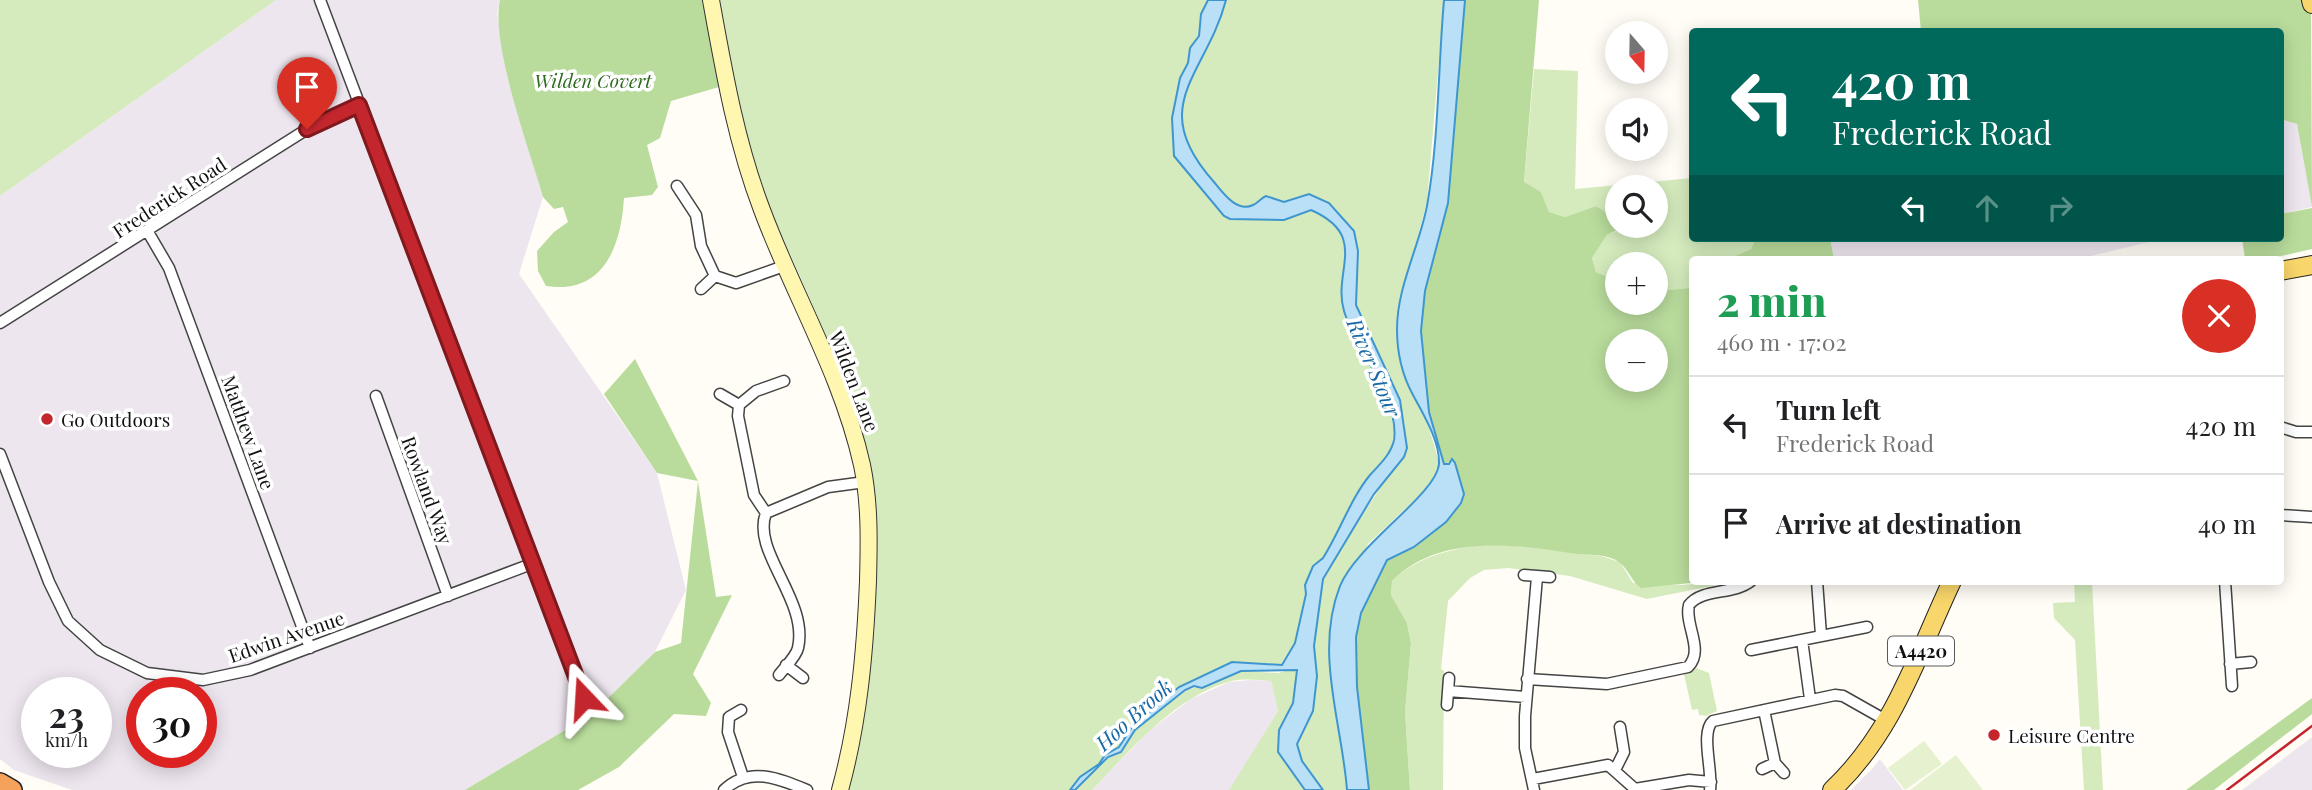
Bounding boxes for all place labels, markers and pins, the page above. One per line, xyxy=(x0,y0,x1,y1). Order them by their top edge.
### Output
pin xyxy=(277,57,337,129)
place label: Go Outdoors xyxy=(61,406,170,432)
marker: Go Outdoors xyxy=(39,411,55,427)
place label: Leisure Centre xyxy=(2008,722,2135,748)
marker: Leisure Centre xyxy=(1986,727,2002,743)

